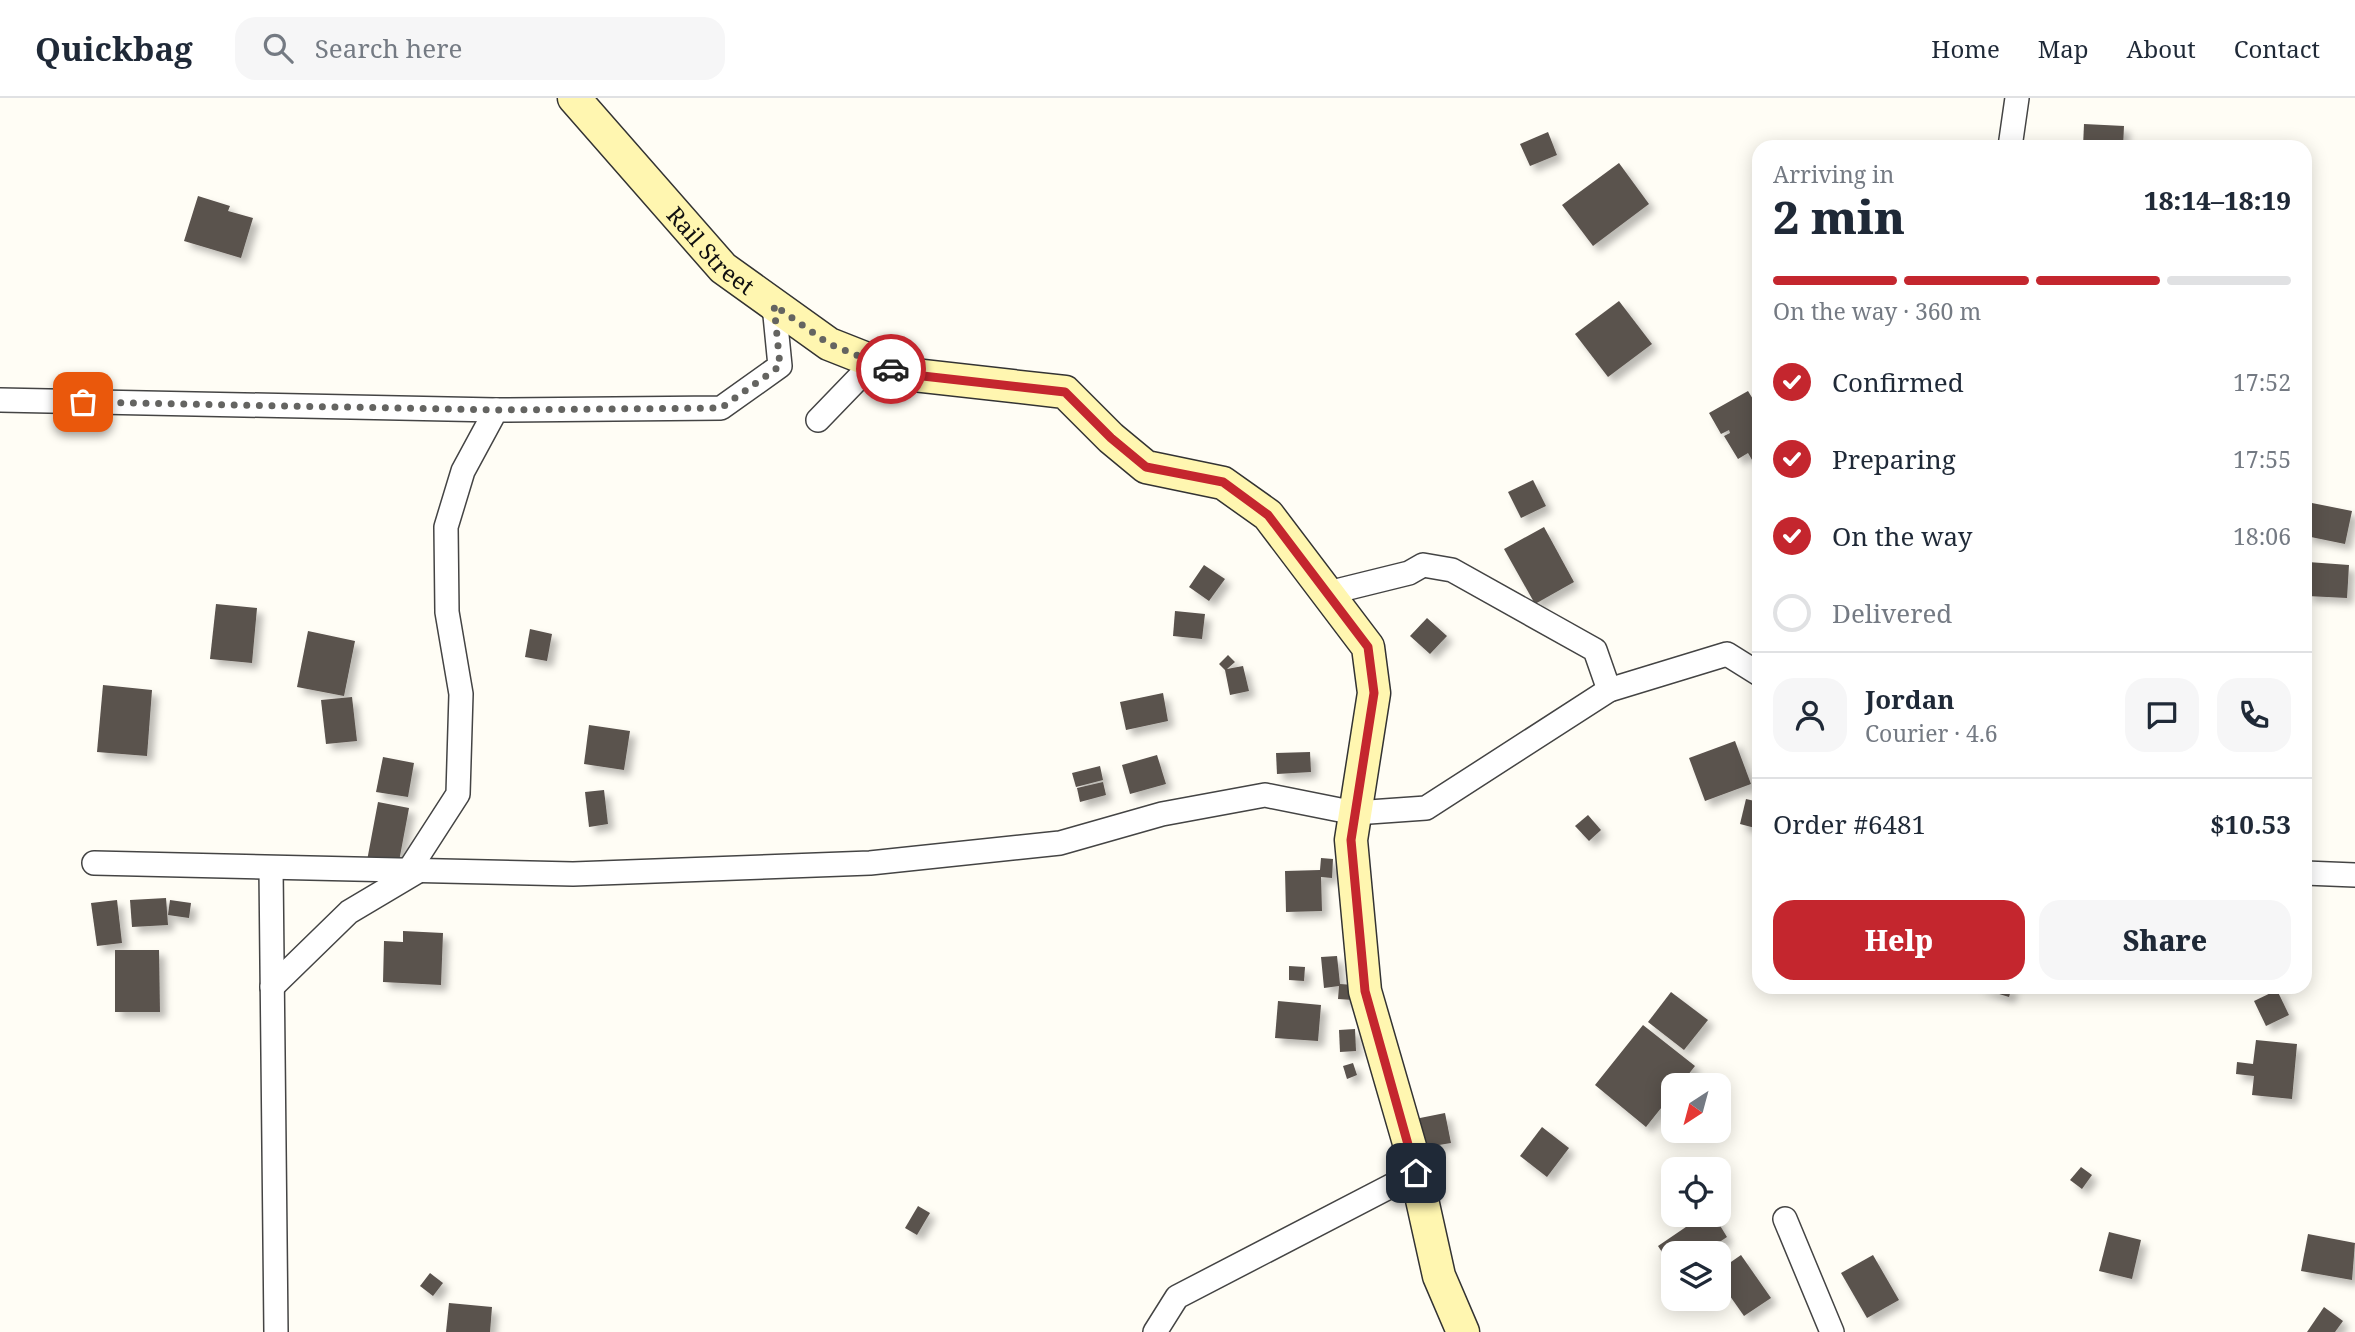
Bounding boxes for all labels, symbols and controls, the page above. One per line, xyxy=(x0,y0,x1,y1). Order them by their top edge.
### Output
search box xyxy=(235,17,725,80)
text: Quickbag xyxy=(35,26,193,71)
icon: search xyxy=(259,29,297,67)
text: Search here xyxy=(315,30,462,66)
text: Home xyxy=(1931,32,2000,65)
text: Map xyxy=(2038,32,2089,65)
text: About xyxy=(2127,32,2196,65)
text: Contact xyxy=(2234,32,2320,65)
text: Arriving in xyxy=(1773,158,1894,190)
text: 18:14–18:19 xyxy=(2144,182,2291,218)
text: 2 min xyxy=(1773,185,1905,247)
street label: Rail Street xyxy=(660,199,761,302)
text: On the way · 360 m xyxy=(1773,295,1981,327)
courier xyxy=(856,334,926,404)
icon: car xyxy=(872,350,910,388)
icon: check xyxy=(1773,363,1811,401)
text: Confirmed xyxy=(1832,364,1964,400)
text: 17:52 xyxy=(2233,366,2291,398)
pin xyxy=(53,372,113,432)
icon: bag xyxy=(64,383,102,421)
icon: check xyxy=(1773,440,1811,478)
text: Preparing xyxy=(1832,441,1956,477)
text: 17:55 xyxy=(2233,443,2291,475)
icon: check xyxy=(1773,517,1811,555)
text: On the way xyxy=(1832,518,1972,554)
text: 18:06 xyxy=(2233,520,2291,552)
text: Delivered xyxy=(1832,595,1952,631)
button: person xyxy=(1773,678,1847,752)
button: chat xyxy=(2125,678,2199,752)
button: phone xyxy=(2217,678,2291,752)
text: Jordan xyxy=(1865,681,1955,717)
text: Courier · 4.6 xyxy=(1865,717,1998,749)
text: Order #6481 xyxy=(1773,806,1926,842)
text: $10.53 xyxy=(2210,806,2291,842)
button: Help xyxy=(1773,900,2025,980)
button: Share xyxy=(2039,900,2291,980)
north arrow xyxy=(1661,1073,1731,1143)
map controls xyxy=(1661,1073,1731,1311)
pin xyxy=(1386,1143,1446,1203)
icon: home xyxy=(1397,1154,1435,1192)
button: locate xyxy=(1661,1157,1731,1227)
button: layers xyxy=(1661,1241,1731,1311)

